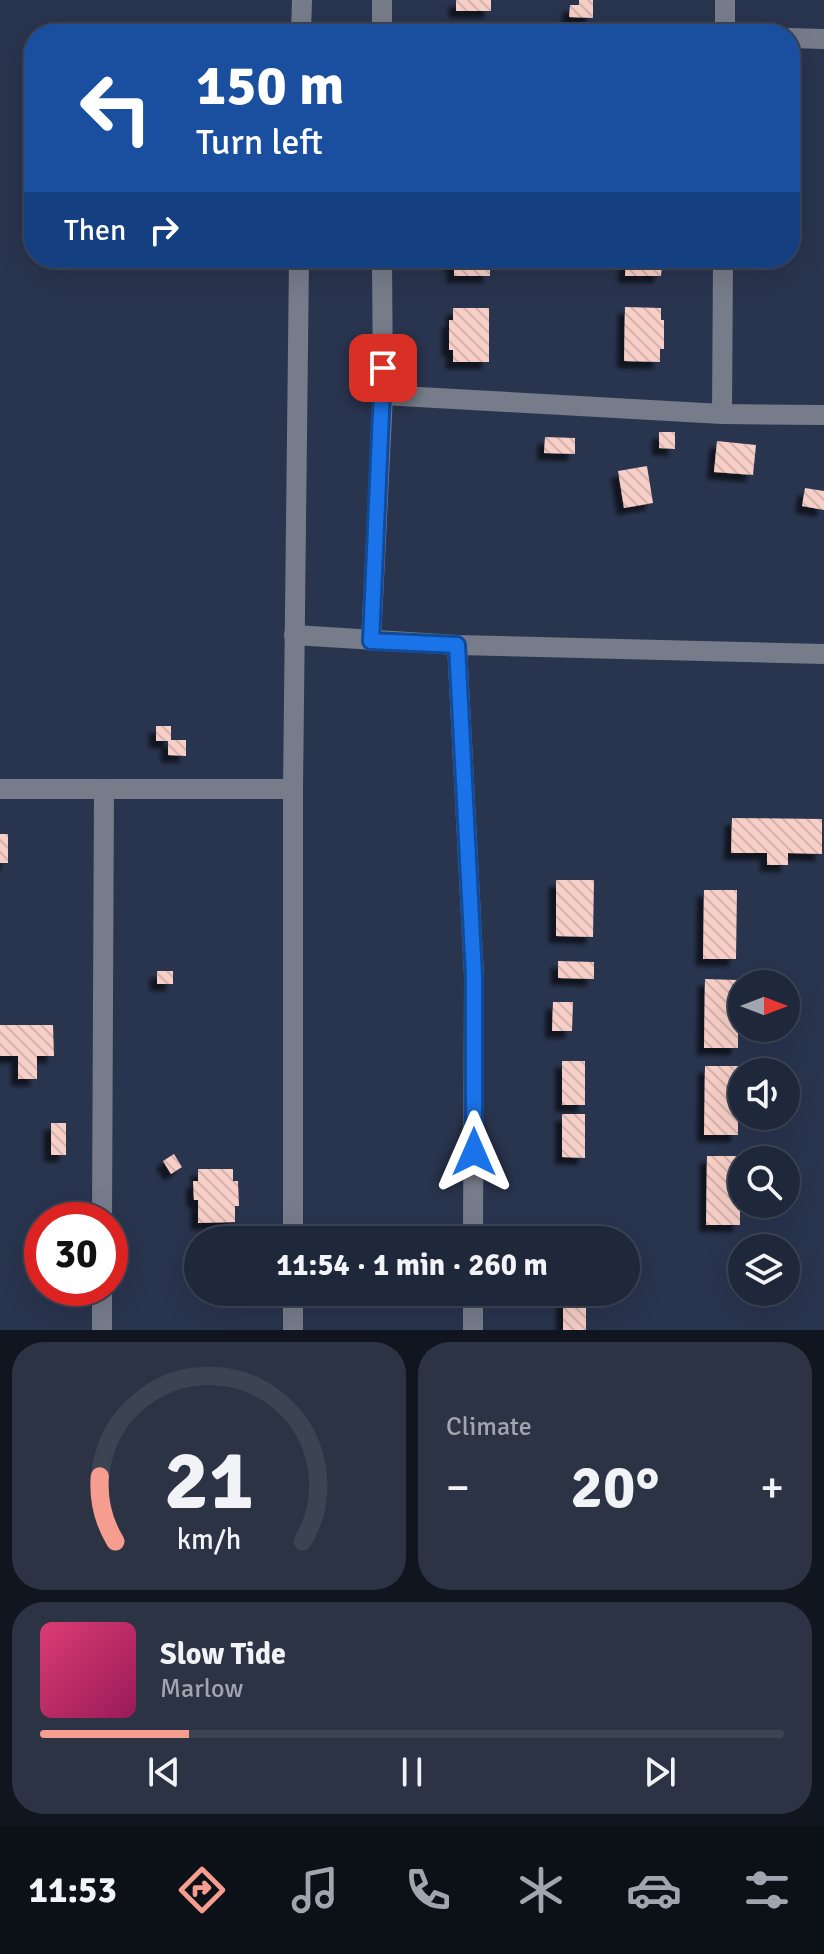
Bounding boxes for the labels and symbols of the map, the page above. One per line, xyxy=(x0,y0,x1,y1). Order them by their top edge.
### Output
pin xyxy=(349,334,417,402)
north arrow xyxy=(728,970,800,1042)
position arrow xyxy=(432,1110,516,1194)
speed limit sign: 30 xyxy=(24,1202,128,1306)

